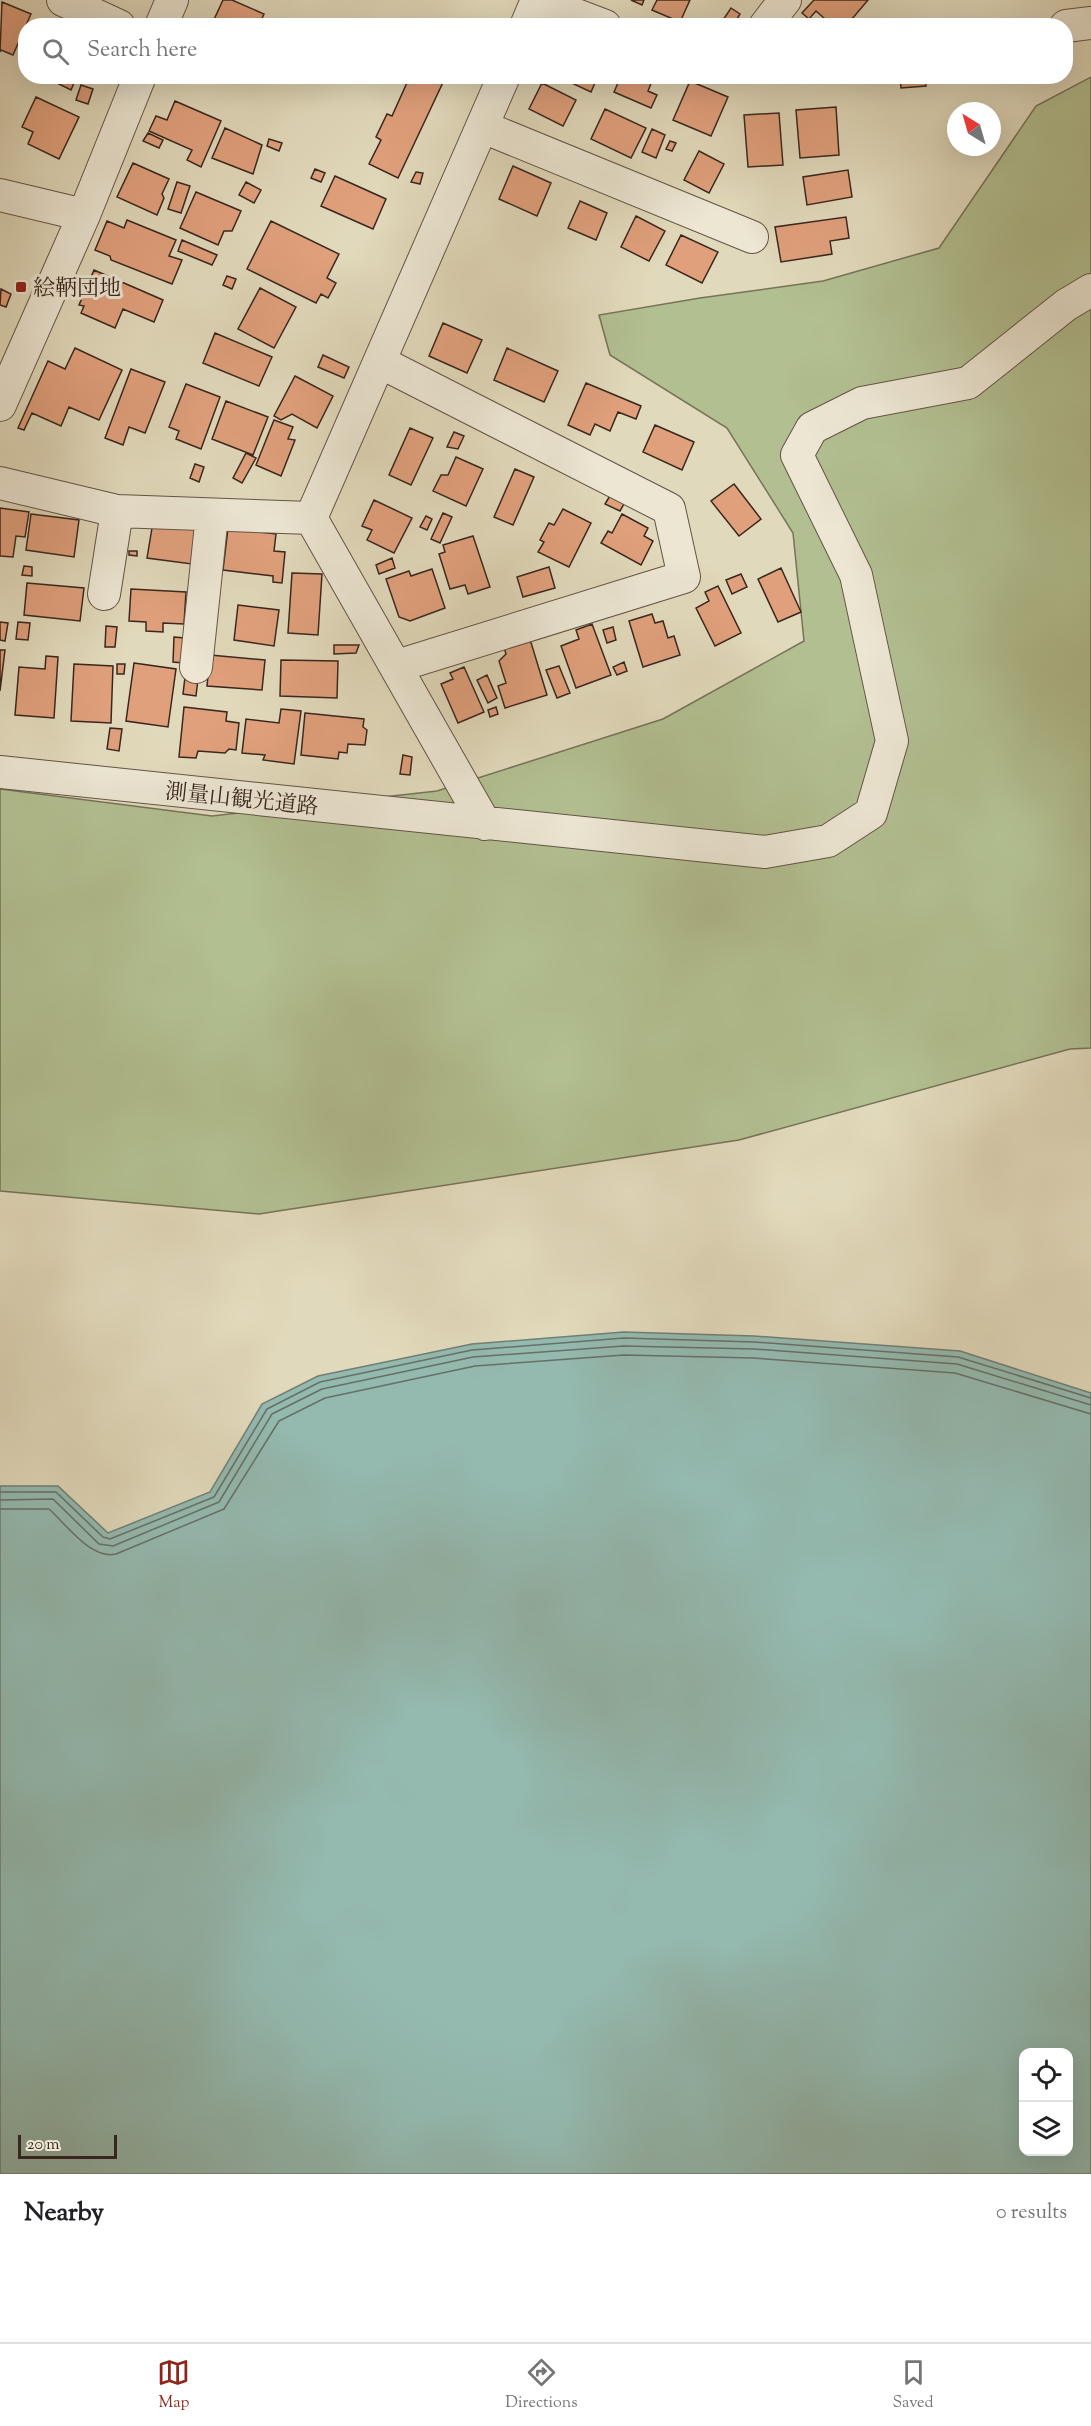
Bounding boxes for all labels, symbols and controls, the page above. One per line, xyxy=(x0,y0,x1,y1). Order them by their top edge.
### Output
search box xyxy=(18,18,1073,84)
icon: search xyxy=(39,35,72,68)
text: Search here xyxy=(87,35,197,67)
north arrow xyxy=(947,102,1001,156)
place label: 絵鞆団地 xyxy=(33,274,121,306)
marker: 絵鞆団地 xyxy=(14,280,28,294)
street label: 測量山観光道路 xyxy=(163,777,320,825)
map controls xyxy=(1019,2048,1073,2156)
button: locate xyxy=(1019,2048,1073,2102)
button: layers xyxy=(1019,2102,1073,2156)
scale bar xyxy=(18,2132,117,2160)
text: 20 m xyxy=(27,2134,60,2157)
text: Nearby xyxy=(24,2195,104,2232)
text: 0 results xyxy=(996,2199,1067,2228)
tab: Map xyxy=(157,2356,190,2415)
tab: Directions xyxy=(505,2356,578,2415)
tab: Saved xyxy=(892,2356,934,2415)

